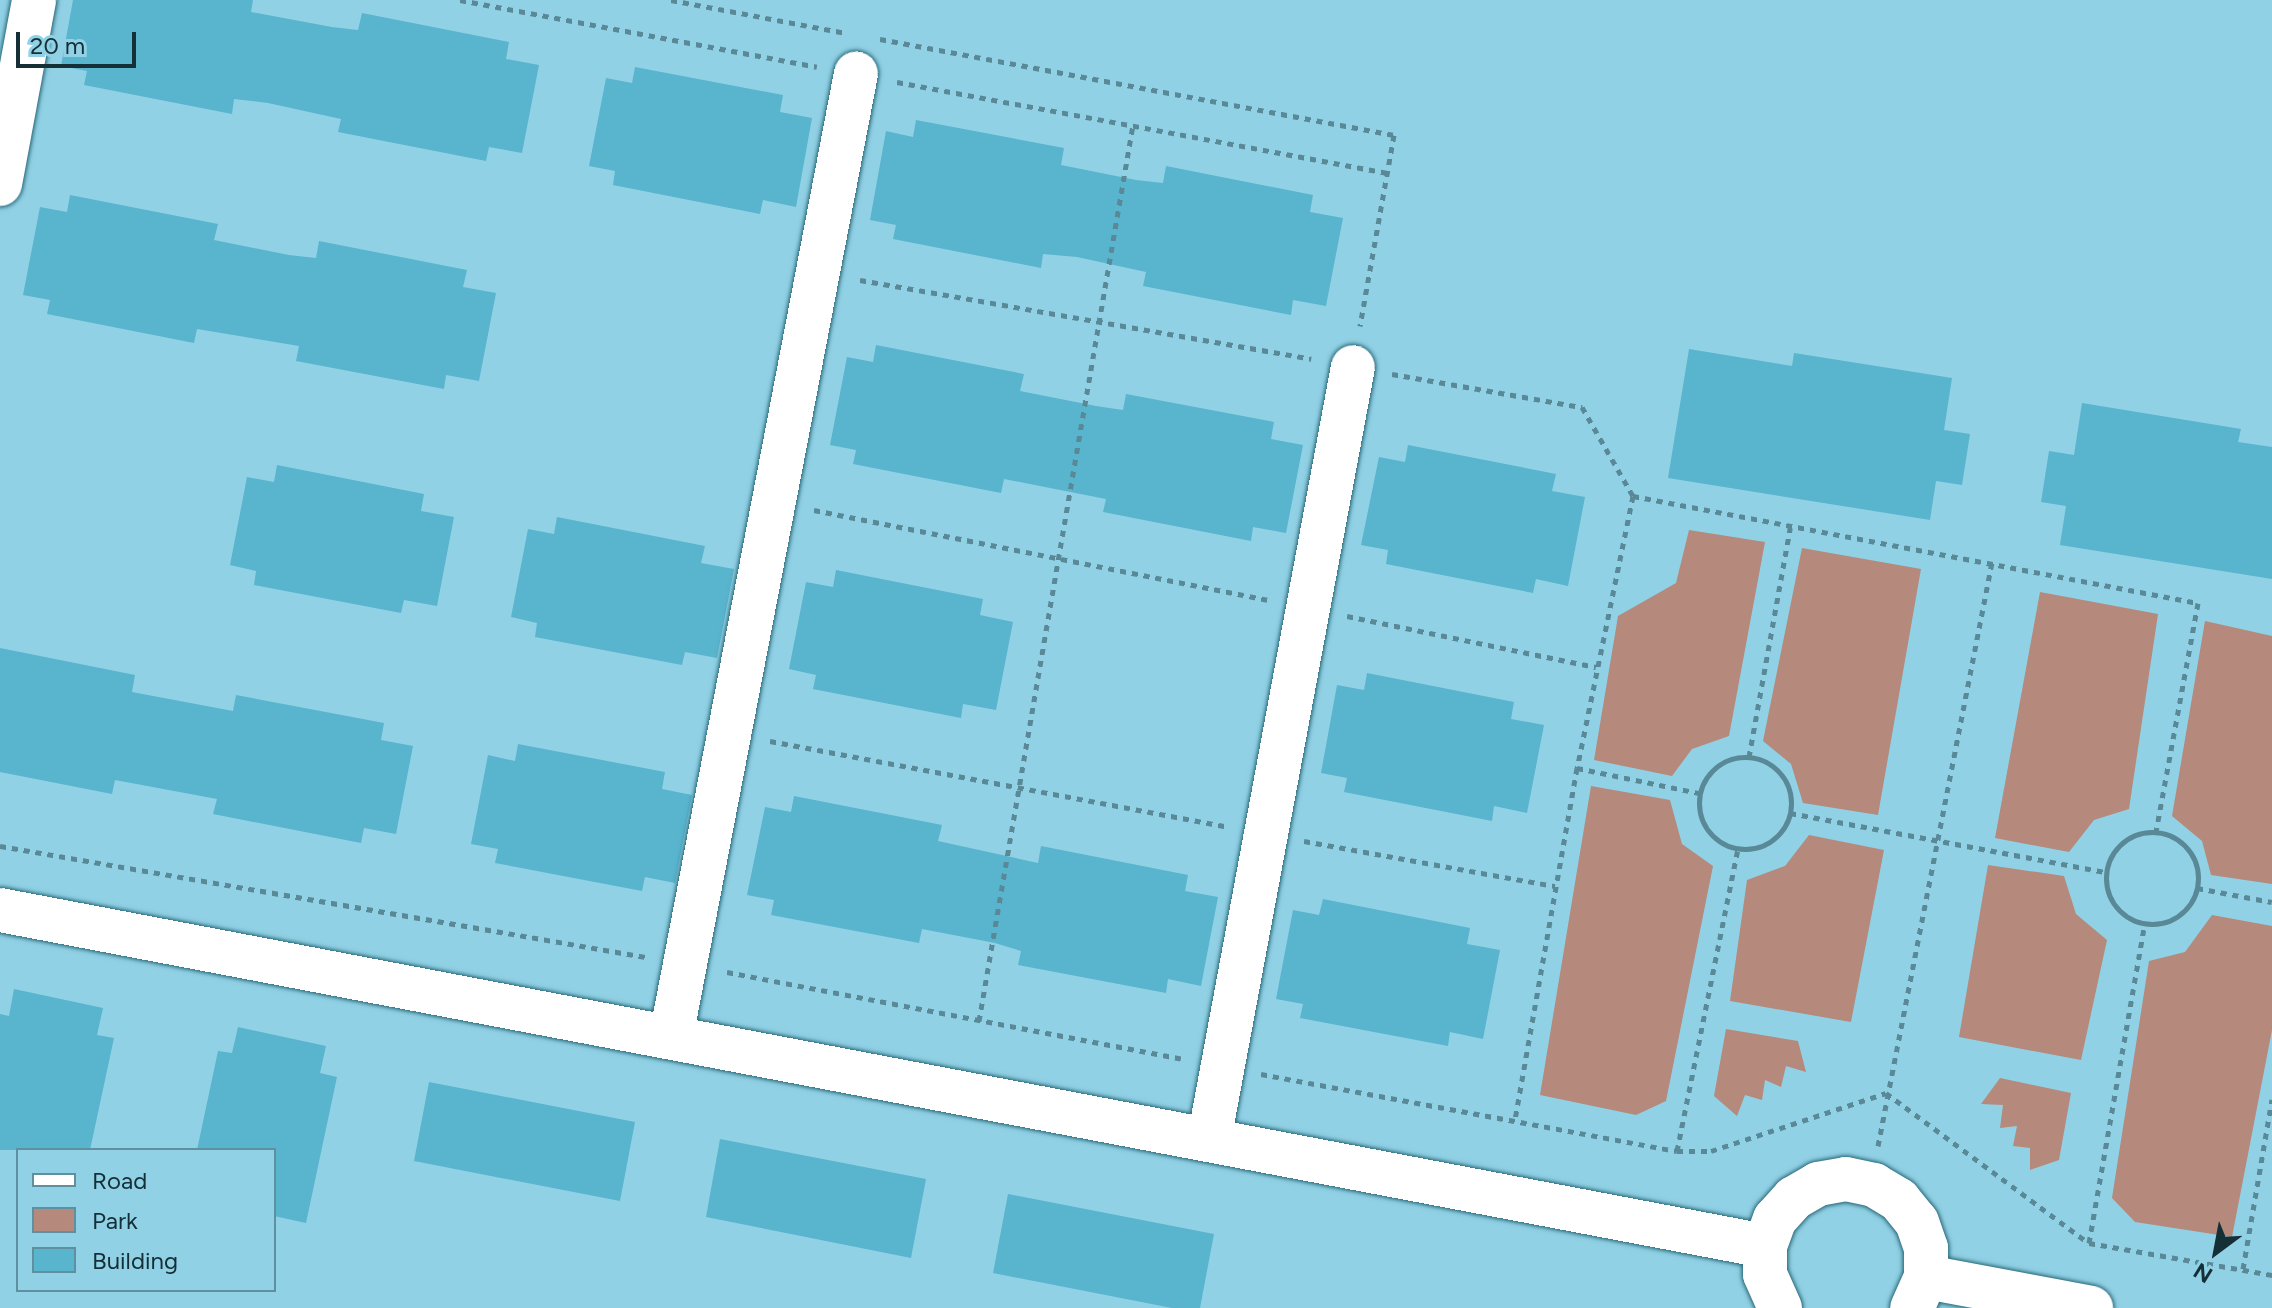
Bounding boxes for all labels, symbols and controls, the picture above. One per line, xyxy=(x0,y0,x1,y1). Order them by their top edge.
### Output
scale bar xyxy=(20,16,140,66)
text: 20 m xyxy=(30,31,85,60)
legend xyxy=(16,1148,276,1292)
text: Road xyxy=(92,1166,147,1195)
text: Park xyxy=(92,1206,138,1235)
north arrow xyxy=(2176,1212,2256,1292)
text: Building xyxy=(92,1246,178,1275)
text: N xyxy=(2189,1257,2217,1289)

